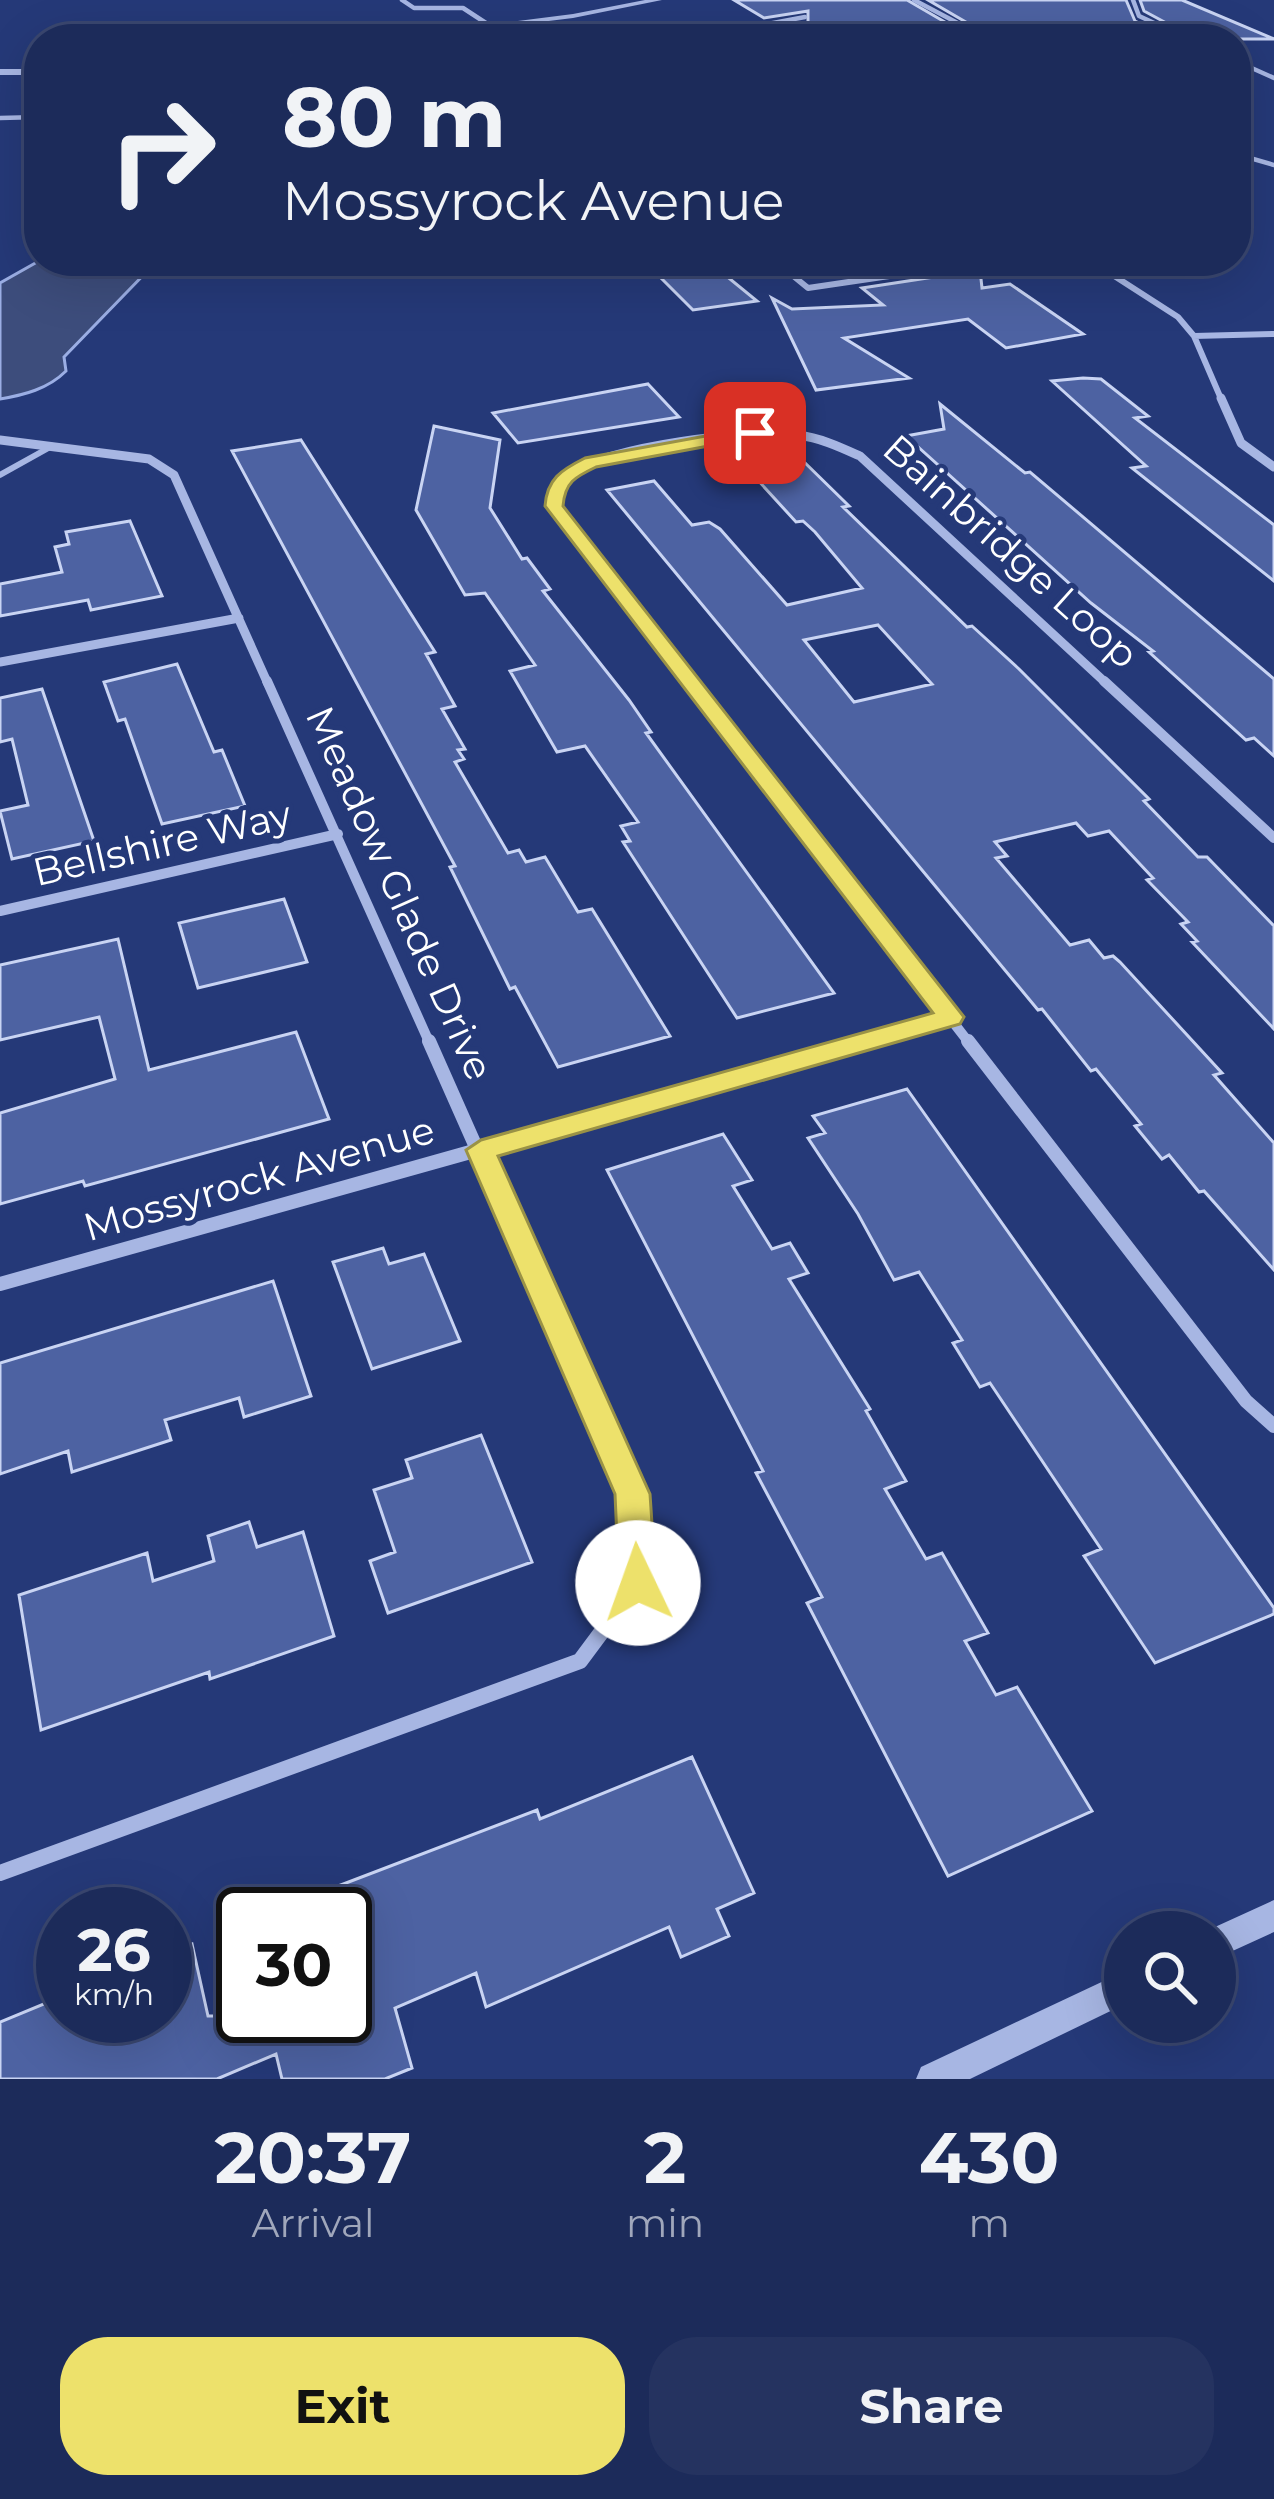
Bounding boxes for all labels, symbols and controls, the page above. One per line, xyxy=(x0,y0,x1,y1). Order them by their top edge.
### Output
text: 80 m xyxy=(282,66,506,168)
icon: right xyxy=(84,72,240,228)
text: Mossyrock Avenue xyxy=(282,168,784,234)
pin xyxy=(704,382,806,484)
icon: arrive xyxy=(722,400,788,466)
street label: Bainbridge Loop xyxy=(874,424,1148,678)
street label: Meadow Glade Drive xyxy=(296,699,504,1087)
street label: Bellshire Way xyxy=(28,790,297,896)
street label: Mossyrock Avenue xyxy=(78,1105,440,1251)
position arrow xyxy=(575,1520,701,1646)
speed limit sign: 30 xyxy=(216,1887,372,2043)
map controls xyxy=(1104,1911,1236,2043)
button: search xyxy=(1104,1911,1236,2043)
text: 26 xyxy=(77,1913,151,1986)
text: km/h xyxy=(74,1976,154,2013)
text: 20:37 xyxy=(215,2113,411,2201)
text: 2 xyxy=(644,2113,686,2201)
text: 430 xyxy=(919,2113,1059,2201)
text: Arrival xyxy=(251,2199,375,2247)
text: min xyxy=(626,2199,704,2247)
text: m xyxy=(968,2199,1010,2247)
button: Exit xyxy=(60,2337,625,2475)
button: Share xyxy=(649,2337,1214,2475)

